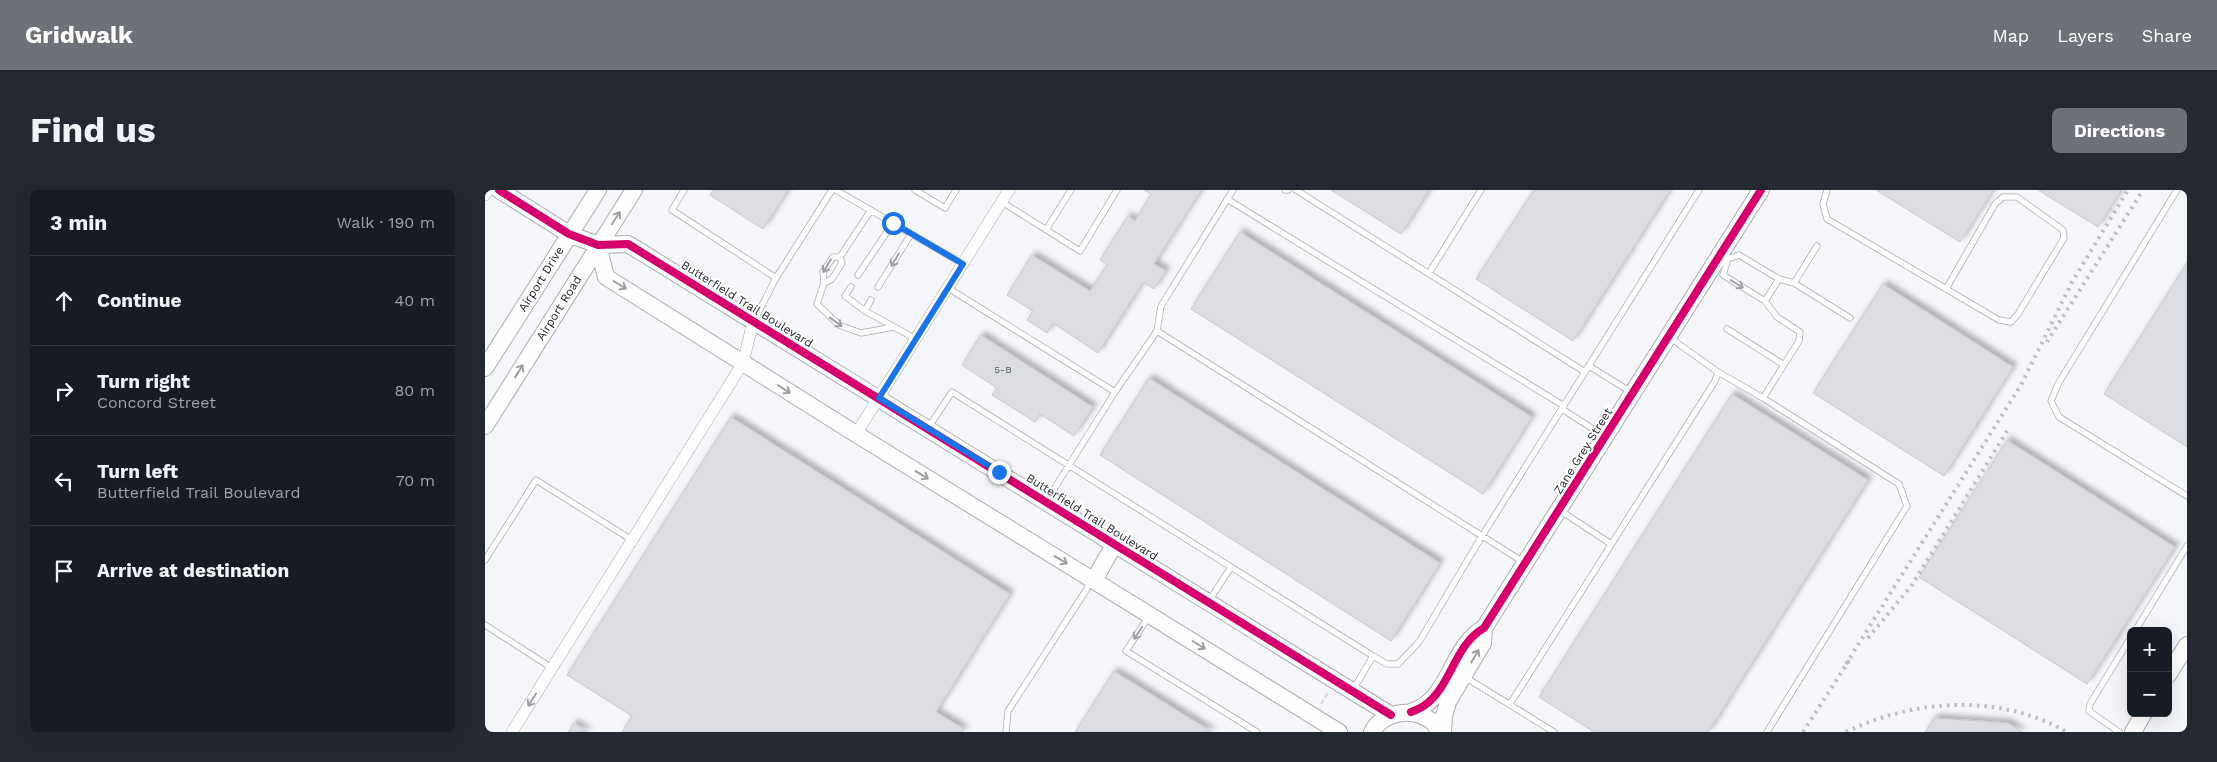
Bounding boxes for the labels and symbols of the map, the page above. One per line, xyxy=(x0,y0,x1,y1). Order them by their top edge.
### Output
one-way arrow xyxy=(611,211,621,225)
route start xyxy=(882,212,905,235)
street label: Airport Drive xyxy=(515,244,567,314)
one-way arrow xyxy=(889,253,899,267)
street label: Butterfield Trail Boulevard xyxy=(679,258,815,350)
one-way arrow xyxy=(822,259,832,273)
street label: Airport Road xyxy=(534,273,584,343)
one-way arrow xyxy=(1730,279,1744,289)
one-way arrow xyxy=(612,281,626,291)
one-way arrow xyxy=(829,317,843,327)
house number: 5-B xyxy=(994,364,1012,375)
one-way arrow xyxy=(515,365,525,379)
one-way arrow xyxy=(777,384,791,394)
street label: Zane Grey Street xyxy=(1551,405,1615,497)
route end xyxy=(988,461,1011,484)
one-way arrow xyxy=(915,470,929,480)
street label: Butterfield Trail Boulevard xyxy=(1024,471,1160,563)
one-way arrow xyxy=(1053,555,1067,565)
one-way arrow xyxy=(1133,625,1143,639)
one-way arrow xyxy=(1192,640,1206,650)
one-way arrow xyxy=(1471,650,1481,664)
one-way arrow xyxy=(527,692,537,706)

